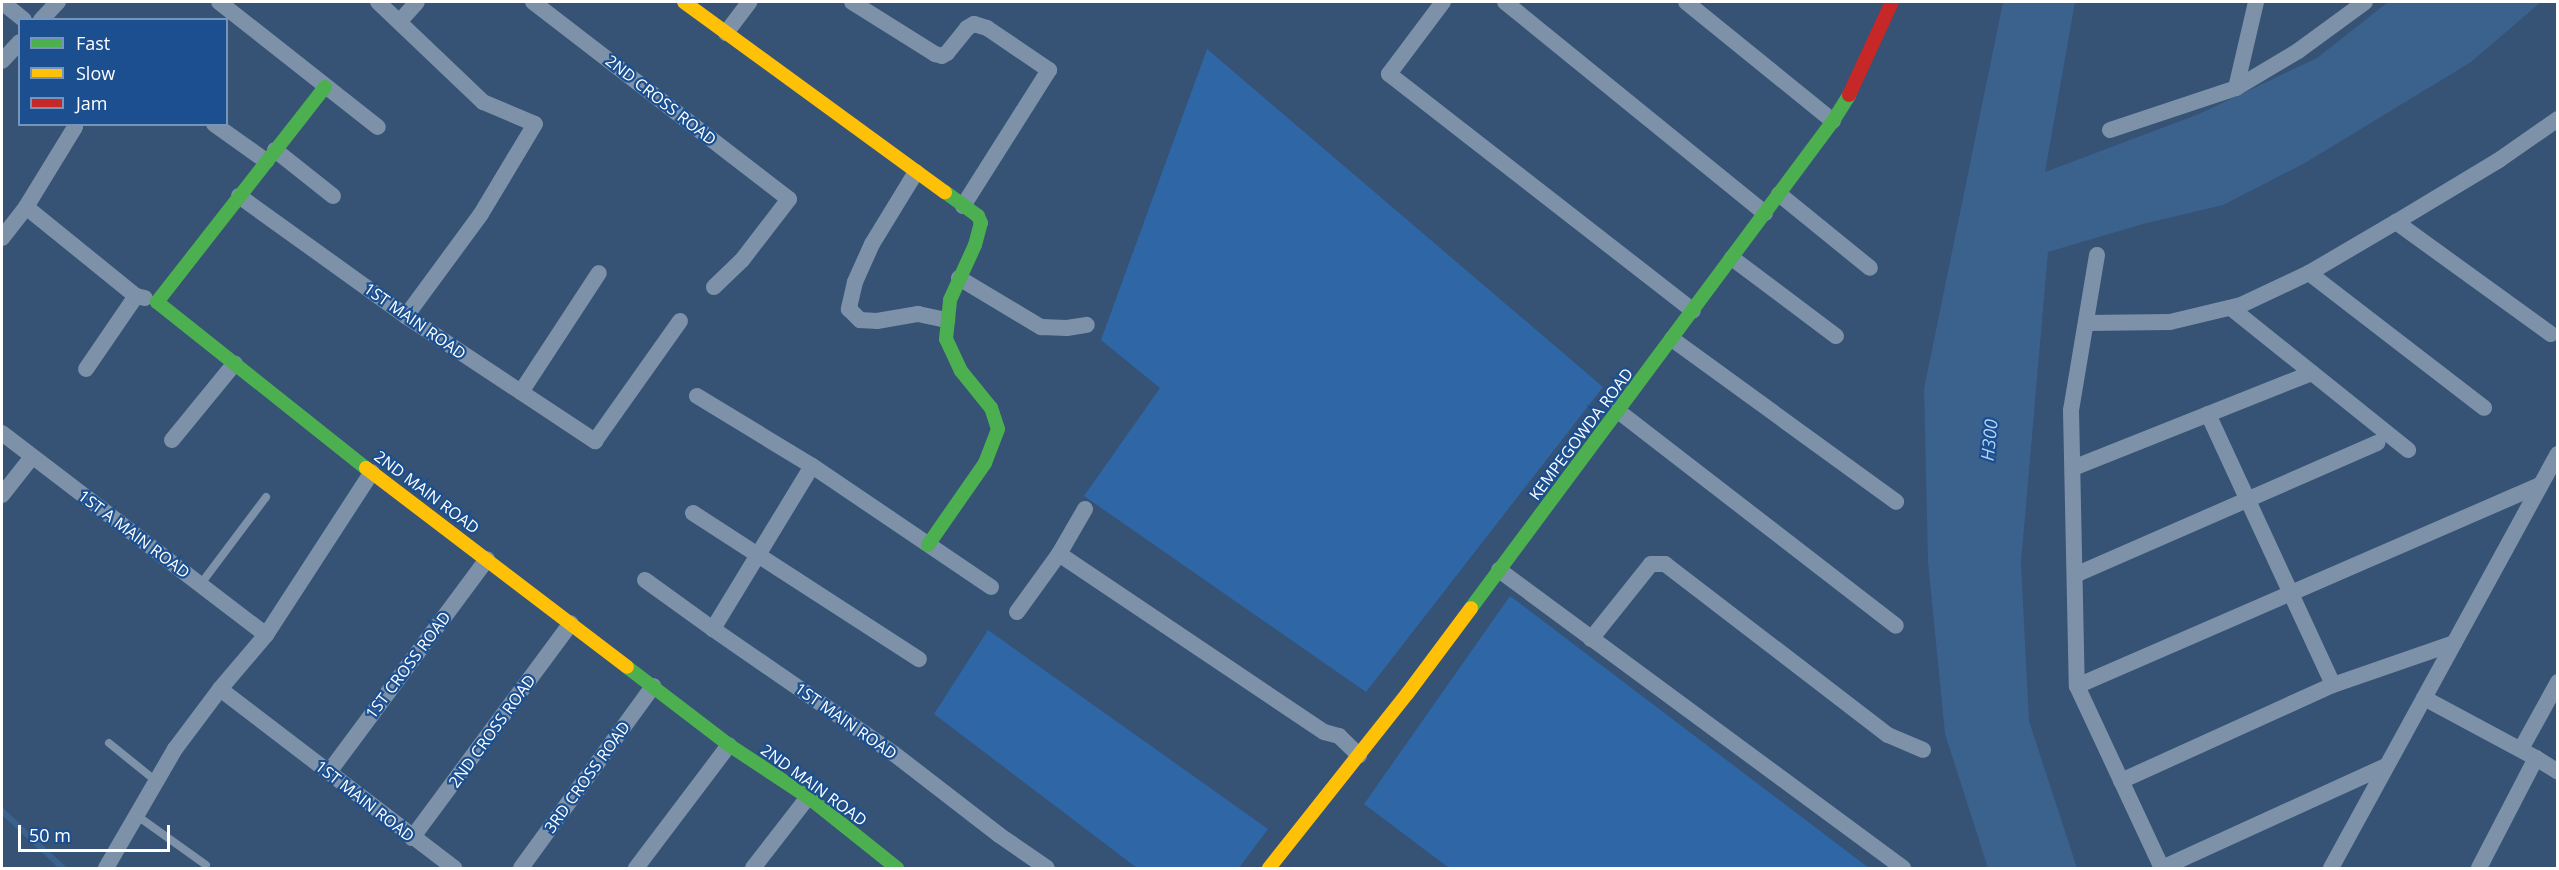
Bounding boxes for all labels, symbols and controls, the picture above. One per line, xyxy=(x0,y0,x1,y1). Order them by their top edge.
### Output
legend xyxy=(18,18,228,126)
text: Fast xyxy=(76,31,110,55)
street label: 2ND CROSS ROAD xyxy=(602,51,720,149)
text: Slow xyxy=(76,61,115,85)
text: Jam xyxy=(76,91,108,115)
street label: 1ST MAIN ROAD xyxy=(360,279,470,363)
street label: KEMPEGOWDA ROAD xyxy=(1525,364,1637,504)
water label: H300 xyxy=(1976,418,2002,462)
street label: 2ND MAIN ROAD xyxy=(371,446,483,538)
street label: 1ST A MAIN ROAD xyxy=(75,486,193,582)
street label: 1ST CROSS ROAD xyxy=(362,608,454,722)
street label: 2ND CROSS ROAD xyxy=(445,671,539,791)
street label: 1ST MAIN ROAD xyxy=(791,679,901,763)
street label: 3RD CROSS ROAD xyxy=(540,718,634,836)
street label: 2ND MAIN ROAD xyxy=(757,740,871,830)
street label: 1ST MAIN ROAD xyxy=(312,756,418,846)
scale bar xyxy=(21,813,172,851)
text: 50 m xyxy=(29,823,71,847)

